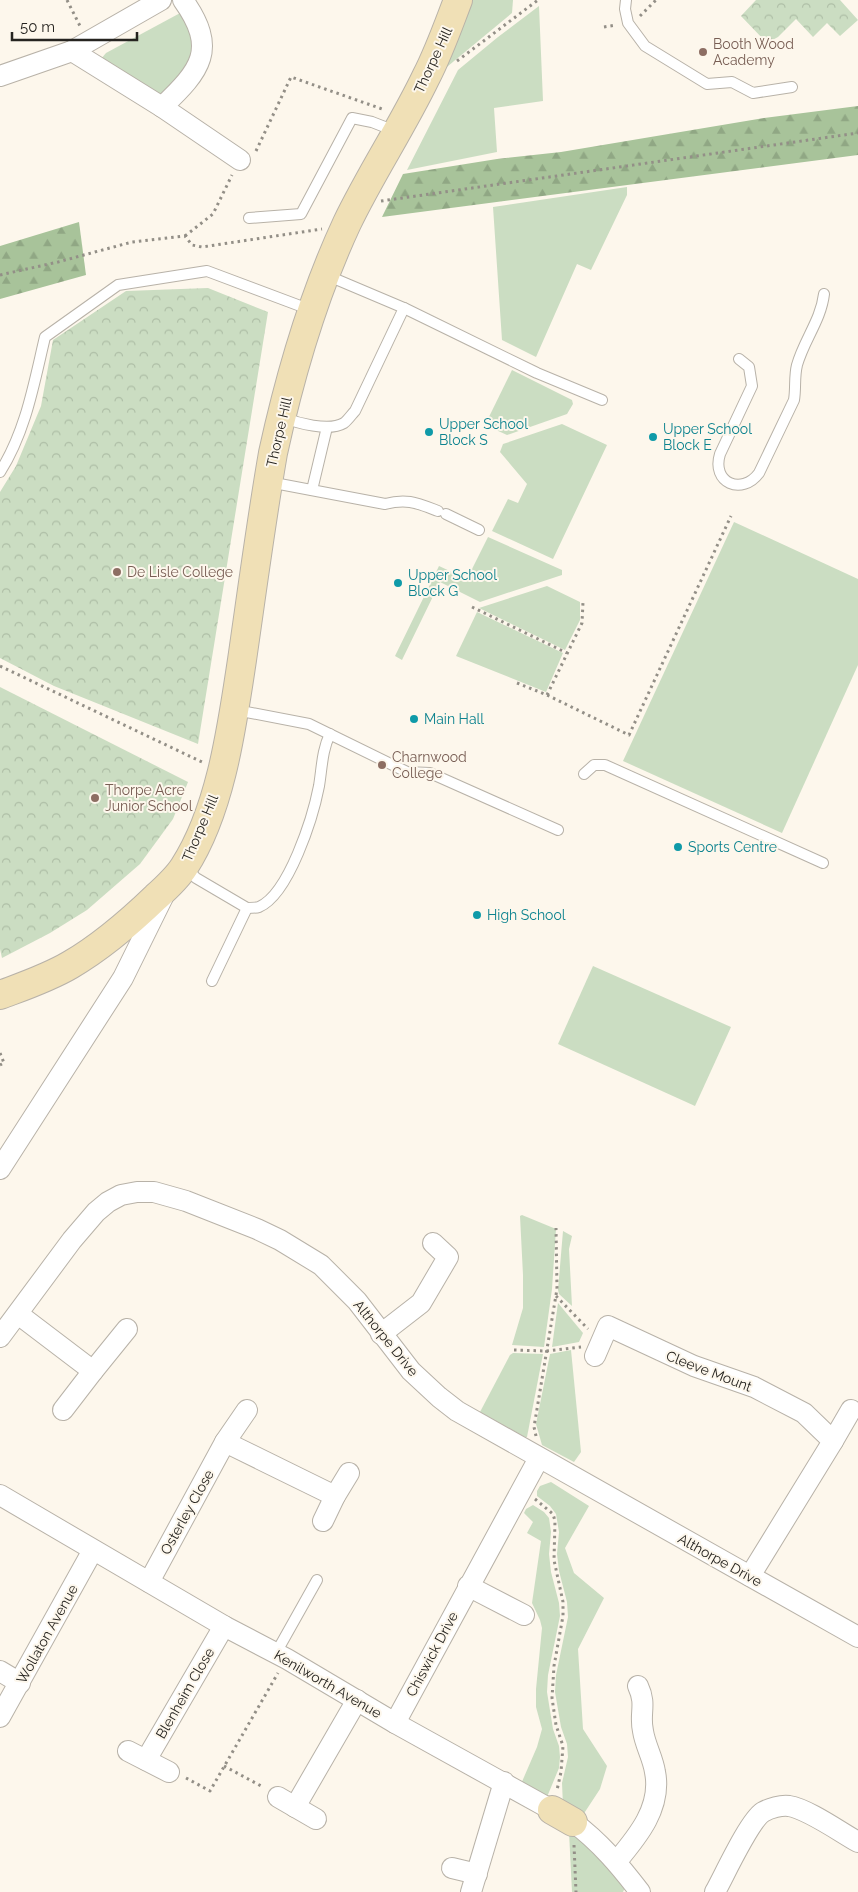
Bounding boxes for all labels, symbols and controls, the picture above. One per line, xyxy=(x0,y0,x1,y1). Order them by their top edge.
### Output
scale bar xyxy=(12,10,138,42)
text: 50 m xyxy=(20,18,55,36)
street label: Thorpe Hill xyxy=(411,24,455,96)
place label: Booth Wood Academy xyxy=(713,36,794,68)
marker: Booth Wood Academy xyxy=(697,46,709,58)
street label: Thorpe Hill xyxy=(263,395,295,469)
place label: Upper School Block S xyxy=(439,416,528,448)
place label: Upper School Block E xyxy=(663,421,752,453)
marker: Upper School Block S xyxy=(423,426,435,438)
marker: Upper School Block E xyxy=(647,431,659,443)
place label: De Lisle College xyxy=(127,564,233,580)
marker: De Lisle College xyxy=(111,566,123,578)
place label: Upper School Block G xyxy=(408,567,497,599)
marker: Upper School Block G xyxy=(392,577,404,589)
place label: Main Hall xyxy=(424,711,484,727)
marker: Main Hall xyxy=(408,713,420,725)
place label: Charnwood College xyxy=(392,749,467,781)
marker: Charnwood College xyxy=(376,759,388,771)
place label: Thorpe Acre Junior School xyxy=(105,782,193,814)
marker: Thorpe Acre Junior School xyxy=(89,792,101,804)
street label: Thorpe Hill xyxy=(179,792,221,864)
place label: Sports Centre xyxy=(688,839,777,855)
marker: Sports Centre xyxy=(672,841,684,853)
place label: High School xyxy=(487,907,566,923)
marker: High School xyxy=(471,909,483,921)
street label: Althorpe Drive xyxy=(350,1297,422,1379)
street label: Cleeve Mount xyxy=(664,1347,754,1395)
street label: Osterley Close xyxy=(157,1467,217,1557)
street label: Althorpe Drive xyxy=(675,1530,765,1590)
street label: Wollaton Avenue xyxy=(13,1582,81,1686)
street label: Chiswick Drive xyxy=(403,1609,461,1699)
street label: Blenheim Close xyxy=(153,1645,217,1741)
street label: Kenilworth Avenue xyxy=(272,1647,384,1721)

